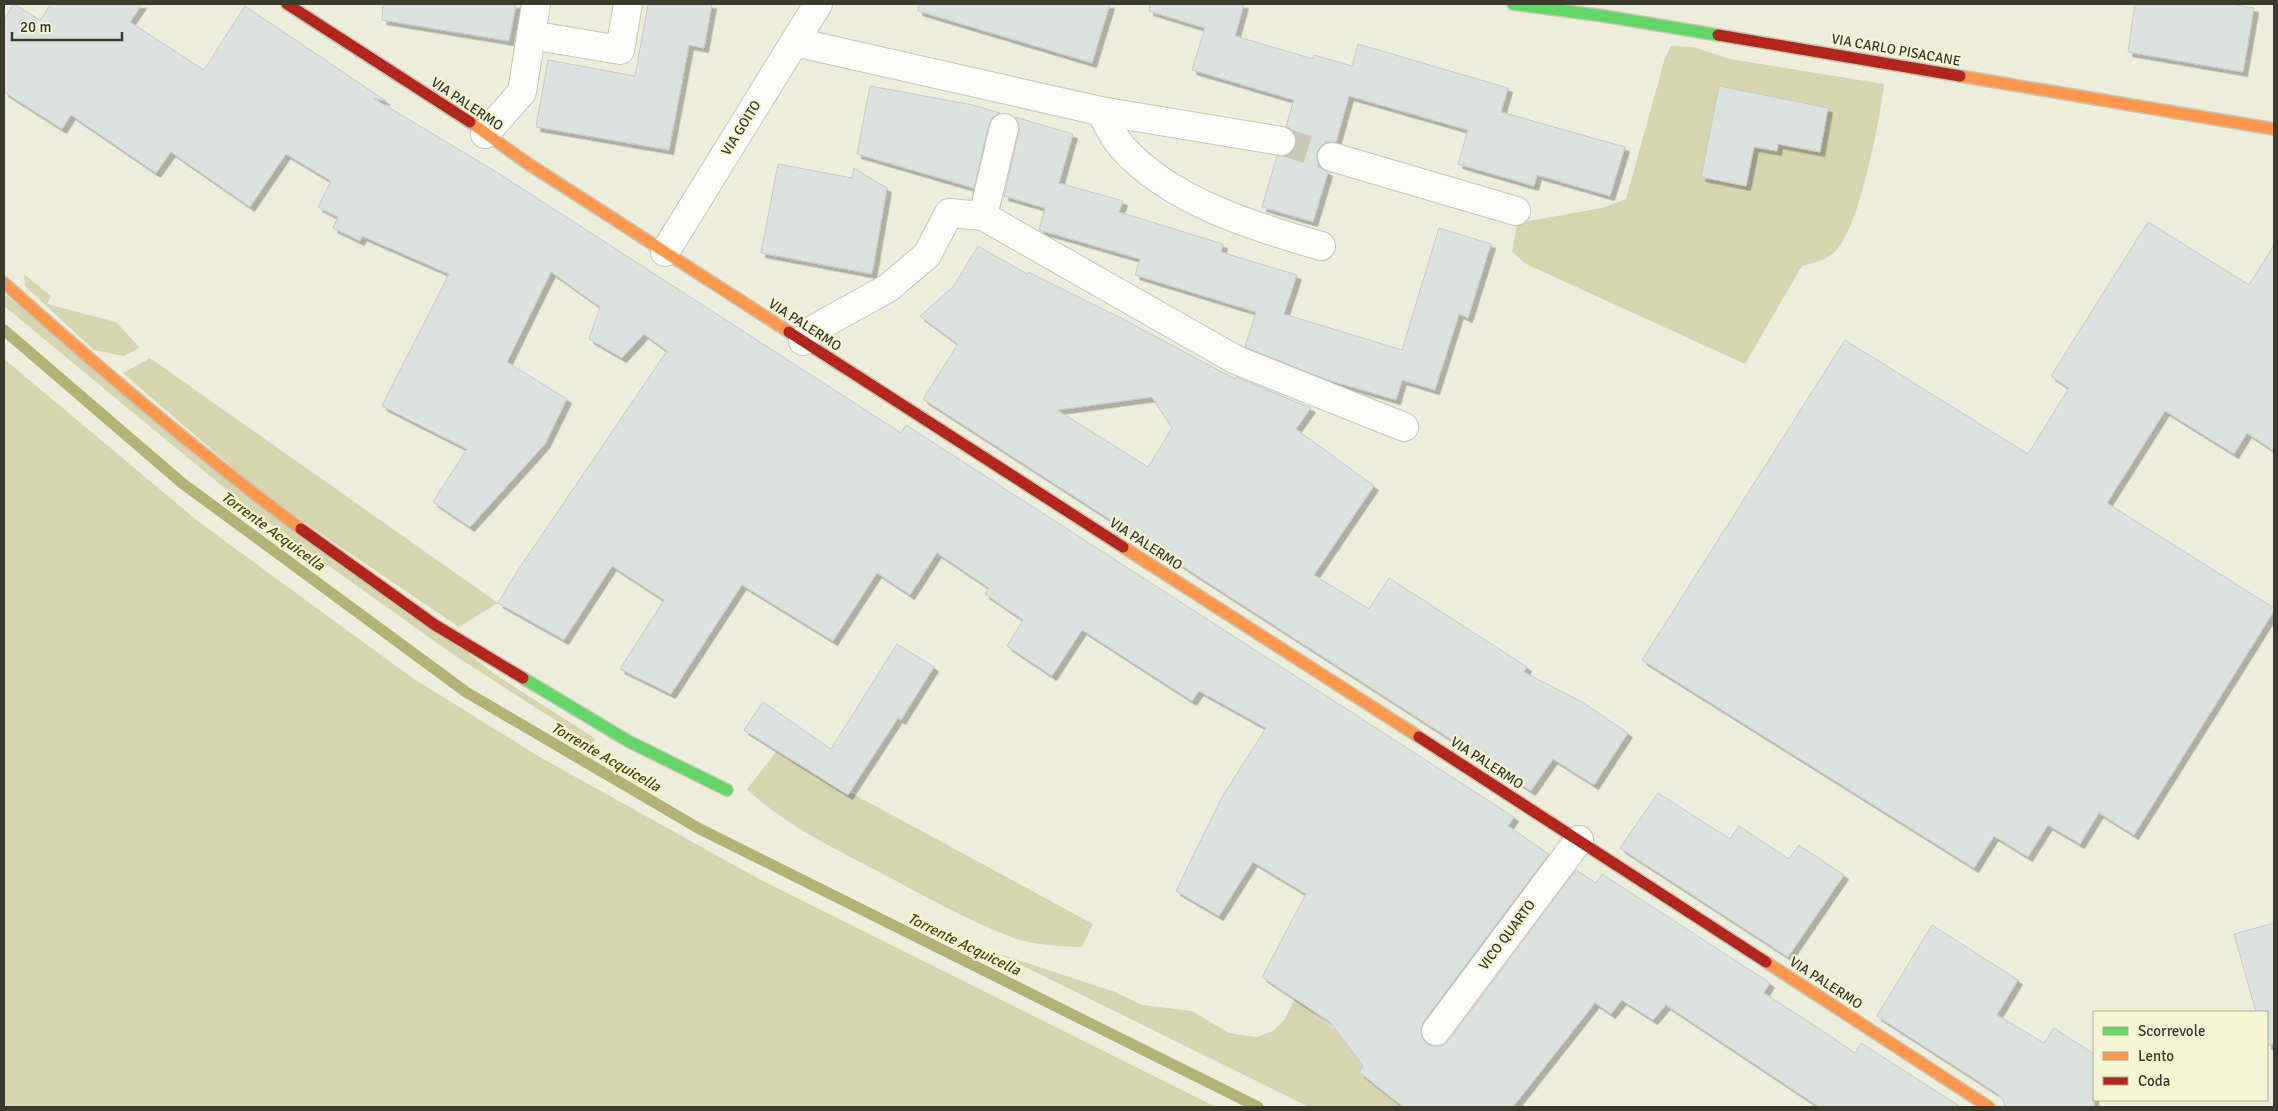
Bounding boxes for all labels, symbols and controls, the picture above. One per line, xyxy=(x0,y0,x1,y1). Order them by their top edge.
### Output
scale bar xyxy=(12,10,122,42)
text: 20 m xyxy=(20,18,51,36)
street label: VIA CARLO PISACANE xyxy=(1830,30,1962,70)
street label: VIA PALERMO xyxy=(428,74,506,134)
street label: VIA GOITO xyxy=(717,97,765,159)
street label: VIA PALERMO xyxy=(765,295,845,355)
water label: Torrente Acquicella xyxy=(218,487,328,575)
street label: VIA PALERMO xyxy=(1106,514,1186,574)
water label: Torrente Acquicella xyxy=(548,718,664,796)
street label: VIA PALERMO xyxy=(1447,733,1527,793)
street label: VICO QUARTO xyxy=(1475,897,1539,973)
water label: Torrente Acquicella xyxy=(905,909,1024,979)
street label: VIA PALERMO xyxy=(1786,953,1866,1013)
legend xyxy=(2093,1011,2268,1101)
text: Scorrevole xyxy=(2138,1022,2205,1040)
text: Lento xyxy=(2138,1047,2174,1065)
text: Coda xyxy=(2138,1072,2170,1090)

